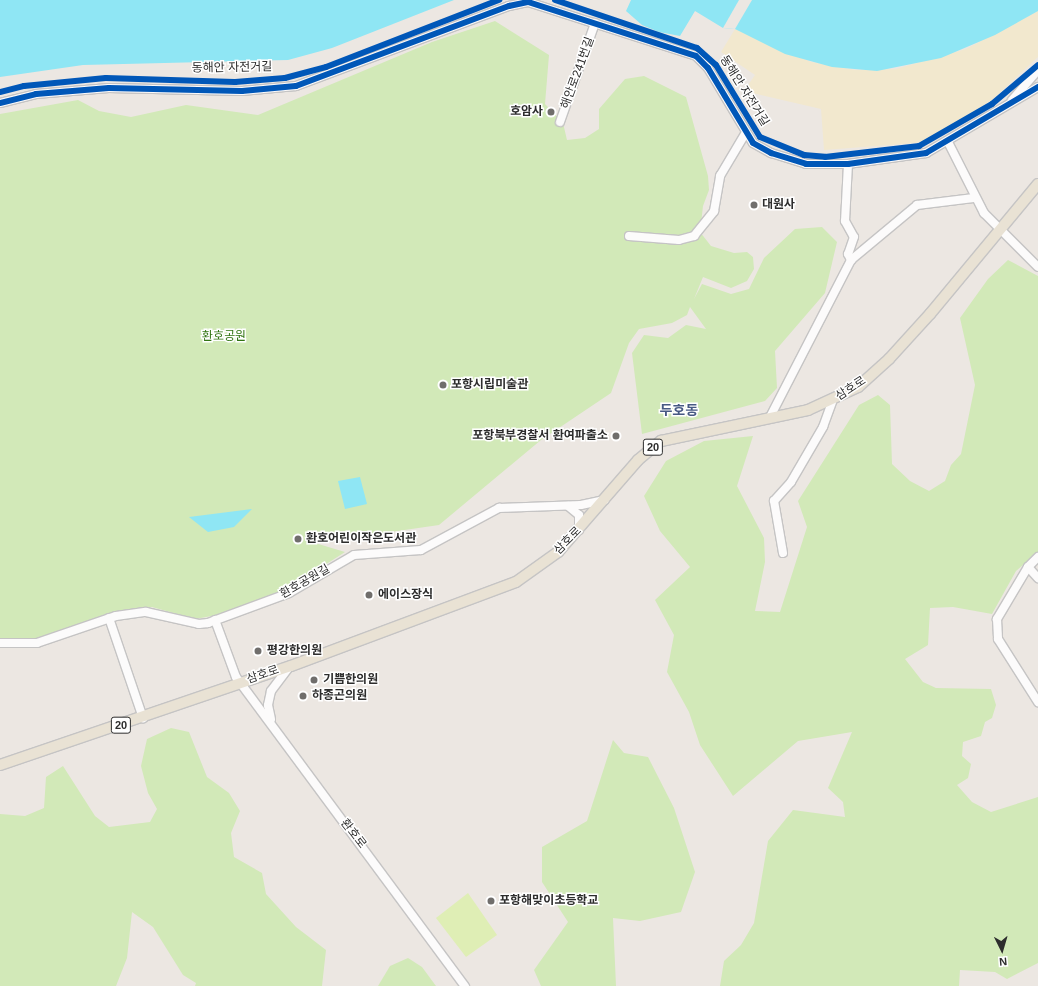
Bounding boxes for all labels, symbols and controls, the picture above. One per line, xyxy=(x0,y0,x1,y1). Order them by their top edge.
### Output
street label: 해안로241번길 xyxy=(558,35,598,111)
street label: 동해안 자전거길 xyxy=(717,53,771,129)
street label: 동해안 자전거길 xyxy=(192,60,272,76)
place label: 호암사 xyxy=(510,105,543,119)
marker: 호암사 xyxy=(546,107,556,117)
place label: 대원사 xyxy=(762,198,795,212)
marker: 대원사 xyxy=(749,200,759,210)
park label: 환호공원 xyxy=(202,330,246,344)
street label: 삼호로 xyxy=(833,374,869,404)
place label: 포항시립미술관 xyxy=(451,378,528,392)
marker: 포항시립미술관 xyxy=(438,380,448,390)
district label: 두호동 xyxy=(660,402,698,418)
place label: 포항북부경찰서 환여파출소 xyxy=(472,429,608,443)
marker: 포항북부경찰서 환여파출소 xyxy=(611,431,621,441)
road number: 20 xyxy=(642,438,664,456)
street label: 삼호로 xyxy=(551,524,585,558)
place label: 환호어린이작은도서관 xyxy=(306,532,416,546)
marker: 환호어린이작은도서관 xyxy=(293,534,303,544)
street label: 환호공원길 xyxy=(277,562,333,602)
place label: 에이스장식 xyxy=(378,588,433,602)
marker: 에이스장식 xyxy=(363,589,375,601)
place label: 평강한의원 xyxy=(267,644,322,658)
marker: 평강한의원 xyxy=(252,645,264,657)
street label: 삼호로 xyxy=(245,663,281,687)
place label: 기쁨한의원 xyxy=(323,673,378,687)
marker: 기쁨한의원 xyxy=(308,674,320,686)
place label: 하종곤의원 xyxy=(312,689,367,703)
marker: 하종곤의원 xyxy=(297,690,309,702)
road number: 20 xyxy=(110,716,132,734)
street label: 환호로 xyxy=(337,817,369,851)
place label: 포항해맞이초등학교 xyxy=(499,894,598,908)
marker: 포항해맞이초등학교 xyxy=(486,896,496,906)
north arrow xyxy=(982,930,1022,970)
text: N xyxy=(999,956,1008,968)

